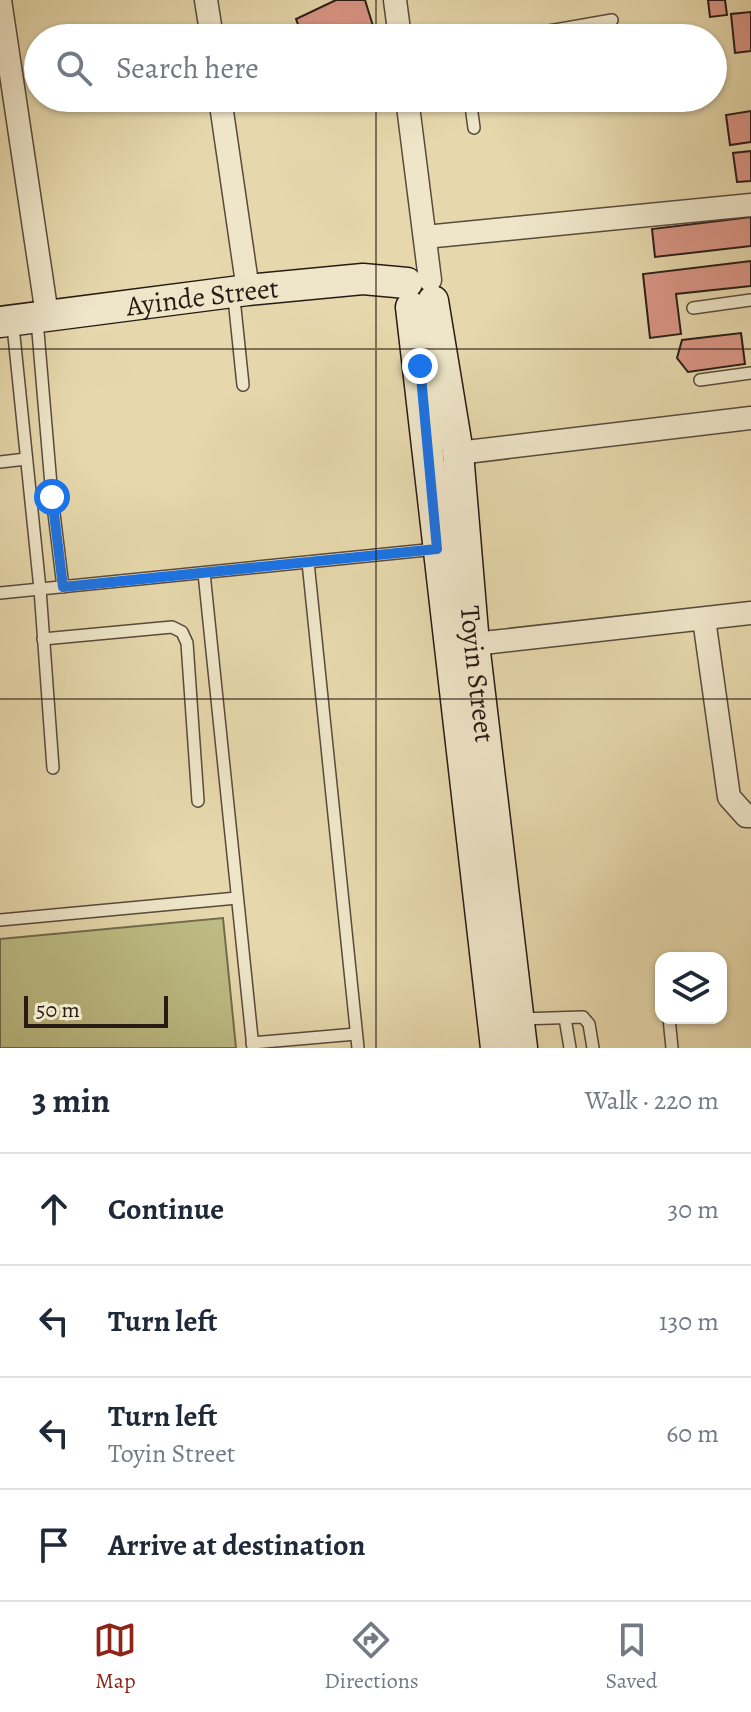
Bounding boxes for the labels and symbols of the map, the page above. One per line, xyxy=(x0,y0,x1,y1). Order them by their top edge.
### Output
street label: Ayinde Street xyxy=(123,269,281,326)
route end xyxy=(402,348,438,384)
route start xyxy=(34,479,70,515)
street label: Toyin Street xyxy=(451,604,504,745)
scale bar xyxy=(24,992,168,1028)

